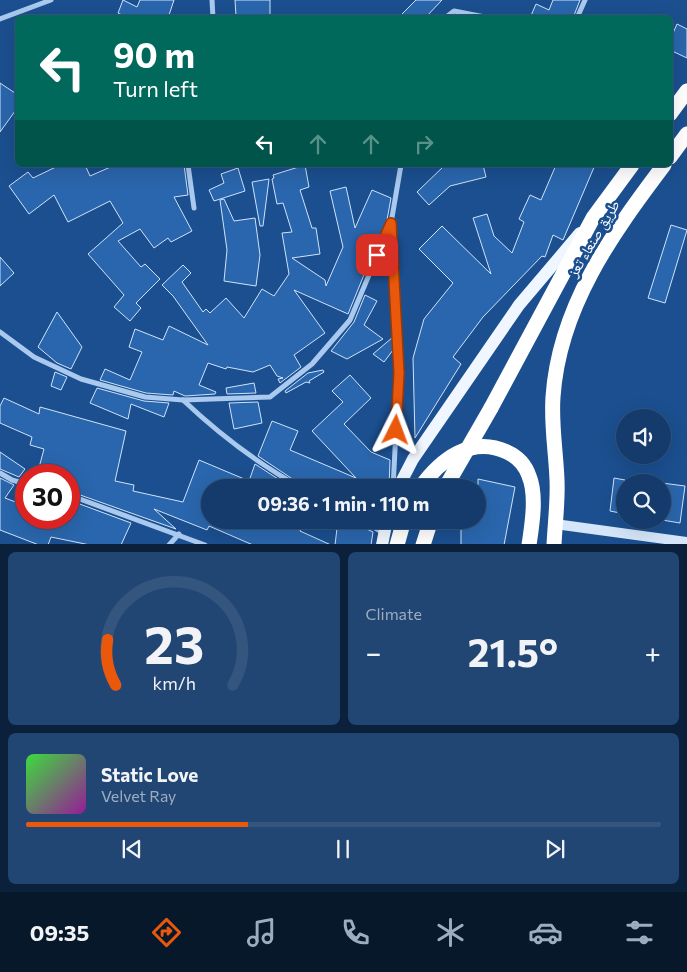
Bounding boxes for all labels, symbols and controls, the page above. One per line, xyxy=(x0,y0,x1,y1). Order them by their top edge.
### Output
text: 90 m xyxy=(113,32,195,75)
icon: left xyxy=(30,35,95,100)
text: Turn left xyxy=(113,75,198,102)
icon: left xyxy=(251,130,279,158)
icon: ahead xyxy=(304,130,332,158)
icon: ahead xyxy=(357,130,385,158)
icon: right xyxy=(410,130,438,158)
street label: طريق صنعاء تعز xyxy=(562,196,625,282)
pin xyxy=(356,234,398,276)
icon: arrive xyxy=(363,241,391,269)
position arrow xyxy=(369,403,421,455)
map controls xyxy=(616,409,671,529)
button: sound xyxy=(616,409,671,464)
speed limit sign: 30 xyxy=(15,464,80,529)
button: search xyxy=(616,474,671,529)
text: 09:36 · 1 min · 110 m xyxy=(258,492,429,515)
text: Climate xyxy=(366,604,422,623)
text: 23 xyxy=(144,611,204,675)
text: 21.5° xyxy=(468,628,558,675)
text: − xyxy=(366,635,381,669)
text: + xyxy=(645,635,661,669)
text: km/h xyxy=(152,672,195,694)
text: Static Love xyxy=(101,763,198,786)
text: Velvet Ray xyxy=(101,786,176,805)
icon: previous xyxy=(118,835,146,863)
icon: pause xyxy=(329,835,357,863)
icon: next xyxy=(541,835,569,863)
icon: directions xyxy=(149,915,184,950)
icon: music xyxy=(244,915,279,950)
icon: phone xyxy=(338,915,373,950)
icon: climate xyxy=(433,915,468,950)
icon: car xyxy=(528,915,563,950)
icon: filters xyxy=(622,915,657,950)
text: 09:35 xyxy=(30,919,89,946)

